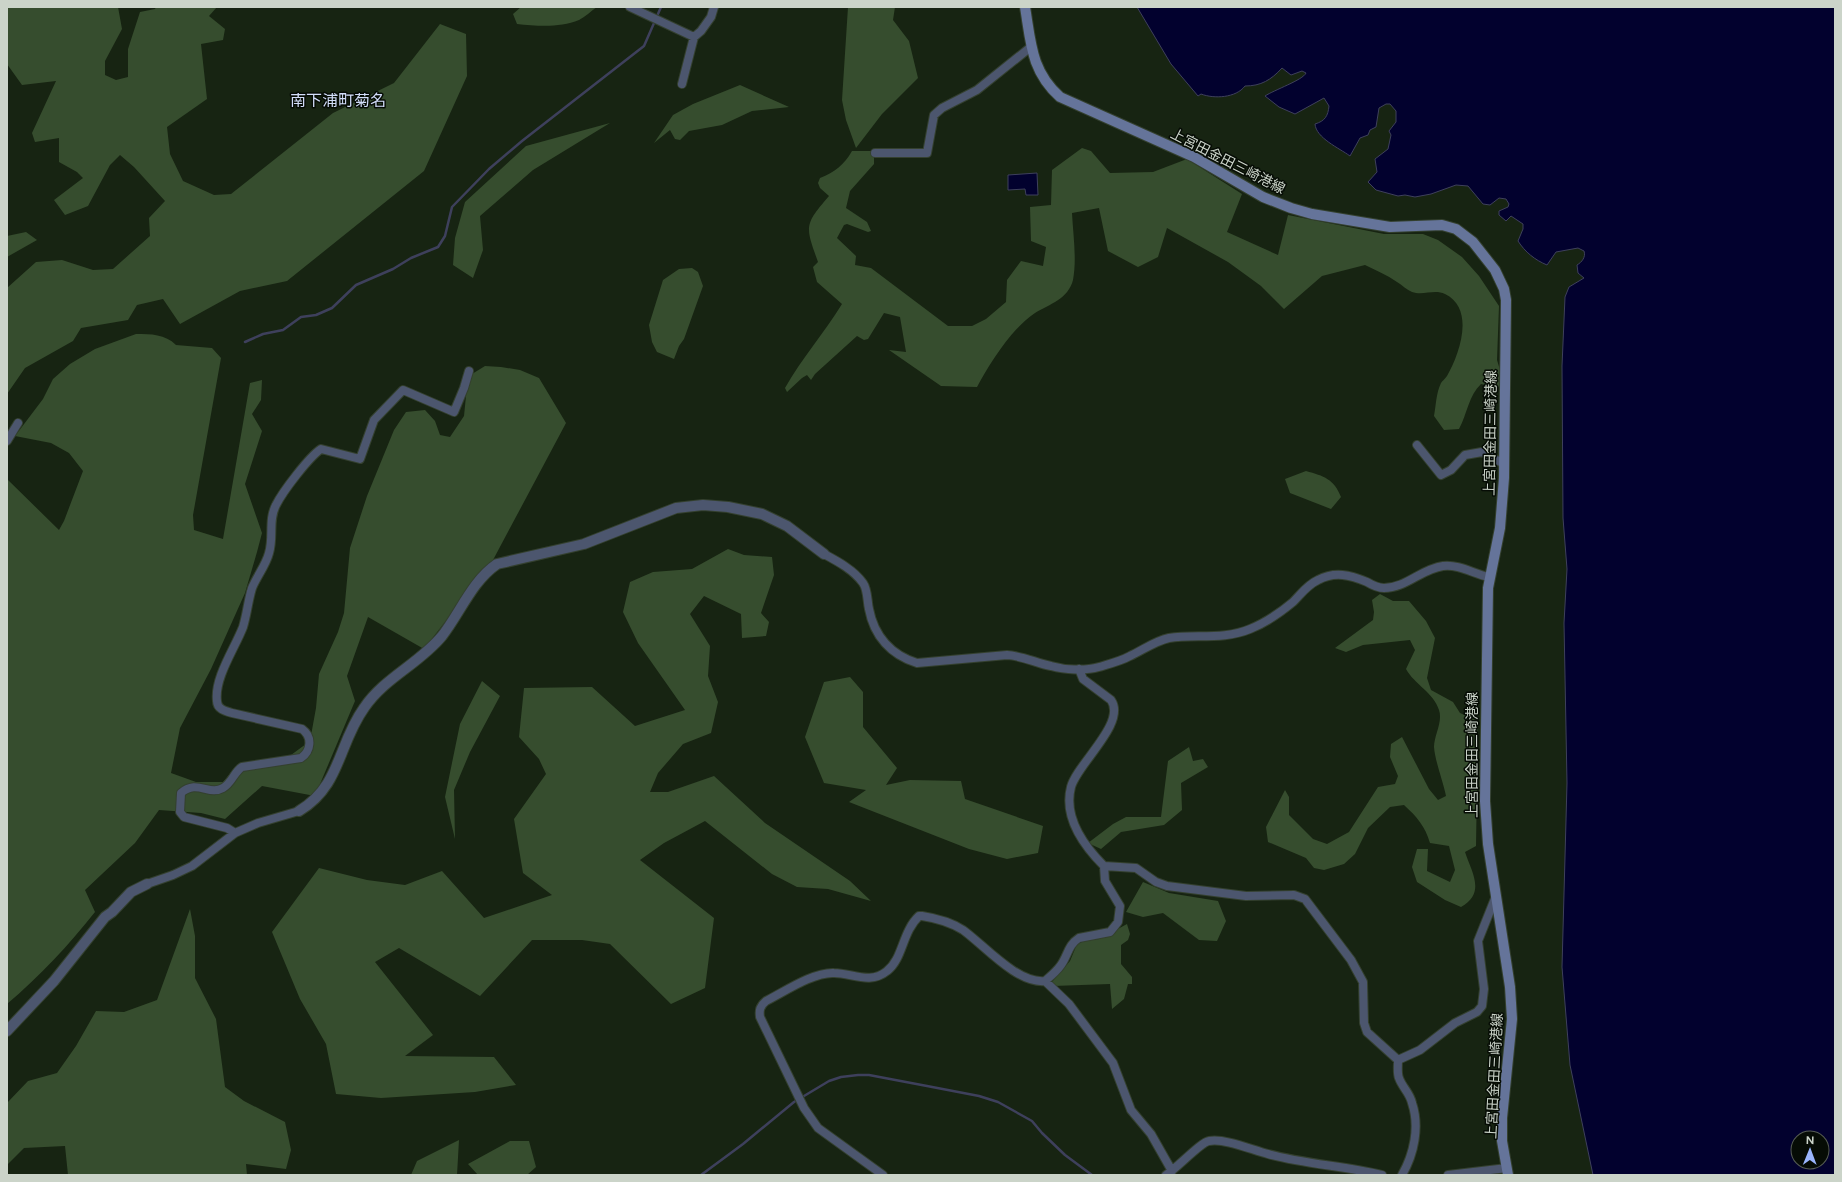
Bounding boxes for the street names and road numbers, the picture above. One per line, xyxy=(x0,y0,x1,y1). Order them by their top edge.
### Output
street label: 上宮田金田三崎港線 xyxy=(1168,125,1288,198)
street label: 上宮田金田三崎港線 xyxy=(1481,370,1500,496)
street label: 上宮田金田三崎港線 xyxy=(1464,692,1481,818)
street label: 上宮田金田三崎港線 xyxy=(1483,1013,1506,1139)

